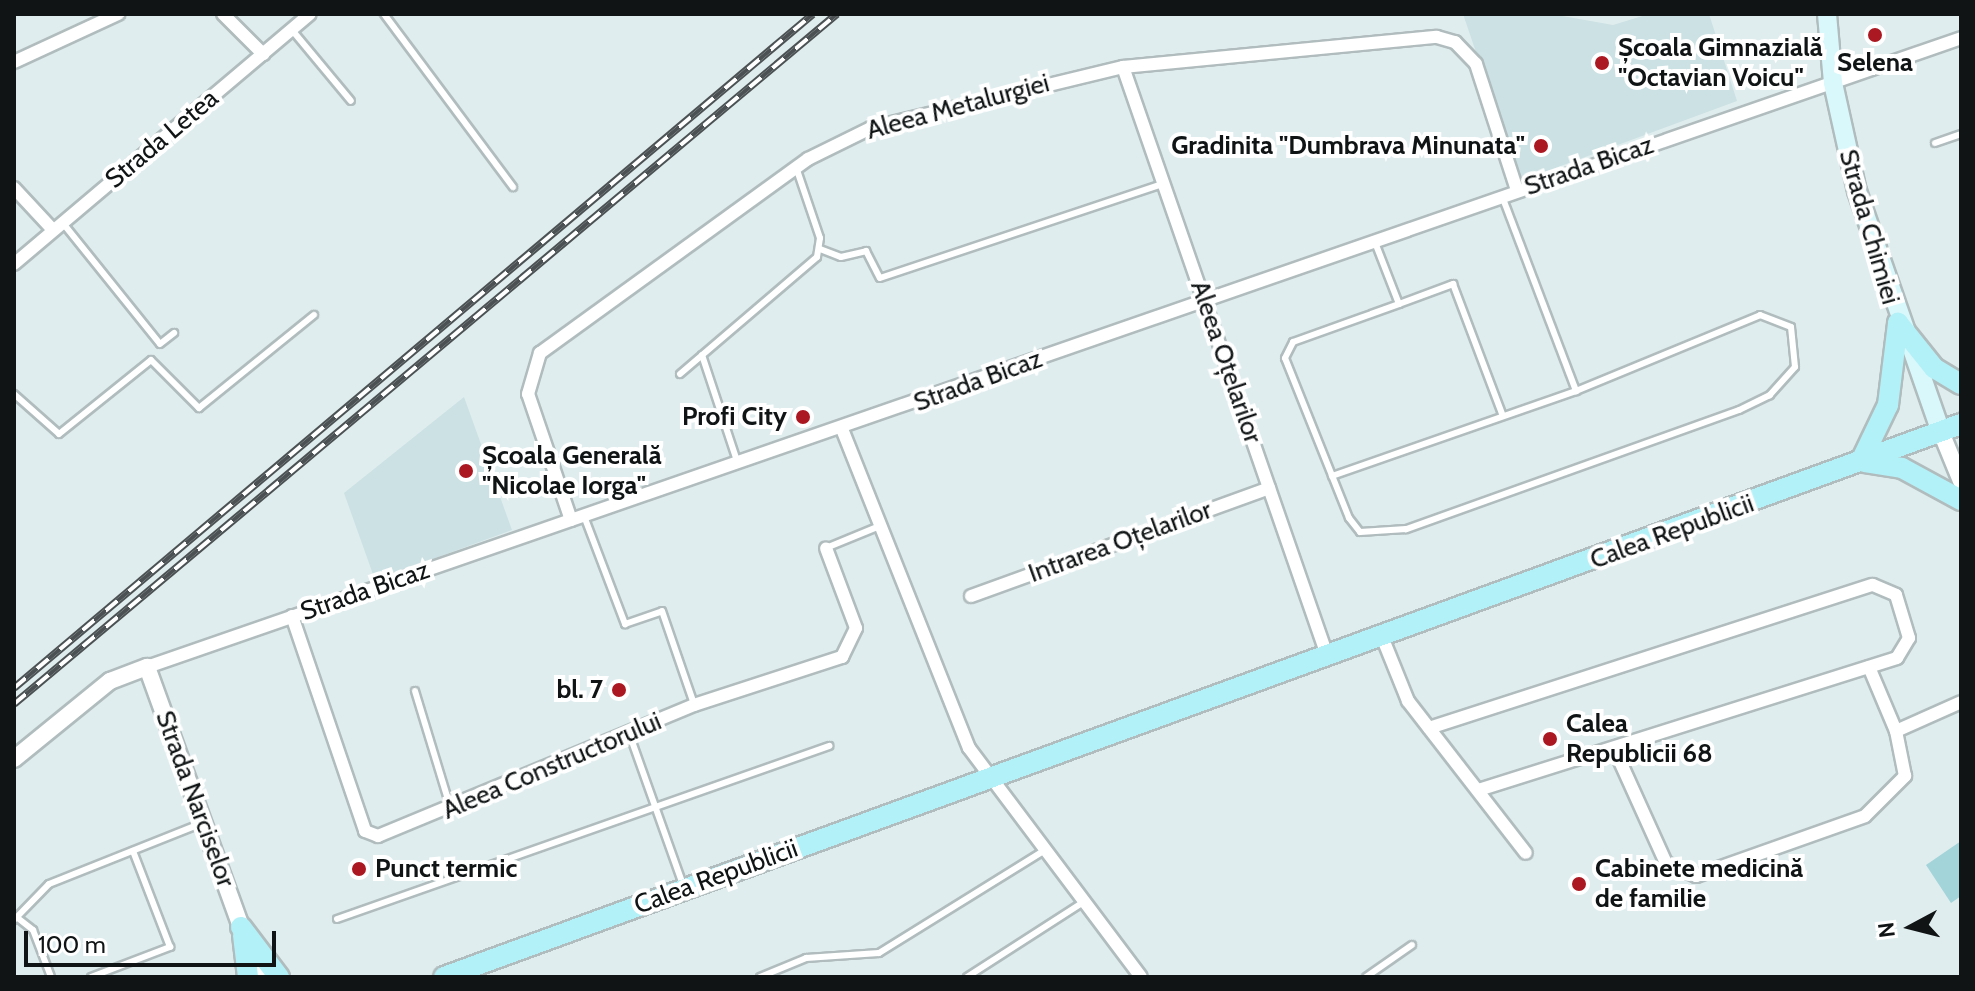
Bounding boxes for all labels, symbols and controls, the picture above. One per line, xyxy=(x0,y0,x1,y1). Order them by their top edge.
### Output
marker: Selena xyxy=(1866,26,1884,44)
place label: Școala Gimnazială "Octavian Voicu" xyxy=(1618,32,1823,94)
place label: Selena xyxy=(1837,47,1913,79)
marker: Școala Gimnazială "Octavian Voicu" xyxy=(1593,54,1611,72)
street label: Aleea Metalurgiei xyxy=(863,68,1053,146)
street label: Strada Letea xyxy=(99,83,225,195)
street label: Strada Bicaz xyxy=(1520,129,1658,203)
place label: Gradinita "Dumbrava Minunata" xyxy=(1171,130,1525,162)
marker: Gradinita "Dumbrava Minunata" xyxy=(1532,137,1550,155)
street label: Strada Chimiei xyxy=(1832,146,1906,308)
street label: Aleea Oțelarilor xyxy=(1184,277,1268,447)
street label: Strada Bicaz xyxy=(910,343,1046,419)
place label: Profi City xyxy=(682,401,787,433)
marker: Profi City xyxy=(794,408,812,426)
place label: Școala Generală "Nicolae Iorga" xyxy=(482,440,662,502)
marker: Școala Generală "Nicolae Iorga" xyxy=(457,462,475,480)
street label: Calea Republicii xyxy=(1586,488,1758,576)
street label: Intrarea Oțelarilor xyxy=(1024,494,1216,590)
street label: Strada Bicaz xyxy=(296,554,434,628)
place label: bl. 7 xyxy=(556,674,603,706)
marker: bl. 7 xyxy=(610,681,628,699)
street label: Aleea Constructorului xyxy=(438,706,666,826)
street label: Strada Narciselor xyxy=(149,707,241,891)
place label: Calea Republicii 68 xyxy=(1566,708,1713,770)
marker: Calea Republicii 68 xyxy=(1541,730,1559,748)
street label: Calea Republicii xyxy=(630,833,802,921)
place label: Punct termic xyxy=(375,853,517,885)
place label: Cabinete medicină de familie xyxy=(1595,853,1803,914)
marker: Punct termic xyxy=(350,860,368,878)
marker: Cabinete medicină de familie xyxy=(1570,875,1588,893)
north arrow xyxy=(1871,887,1951,967)
scale bar xyxy=(28,915,280,965)
text: N xyxy=(1872,921,1901,939)
text: 100 m xyxy=(38,930,106,959)

